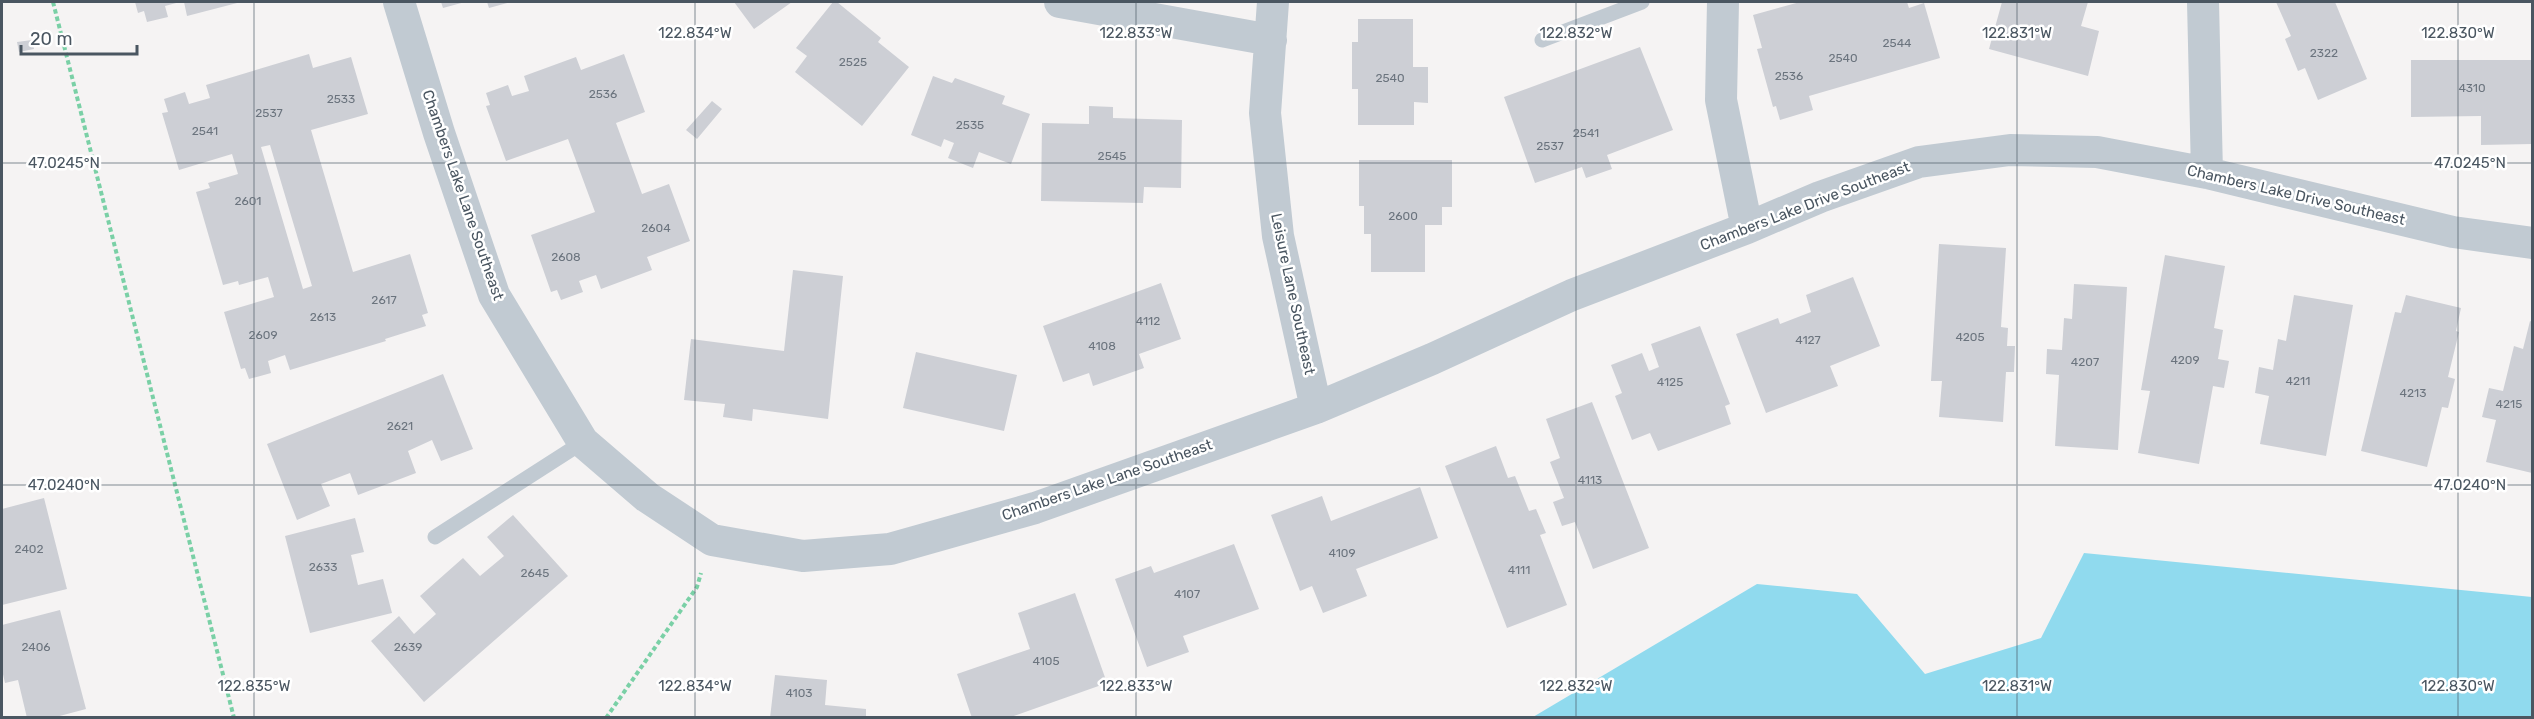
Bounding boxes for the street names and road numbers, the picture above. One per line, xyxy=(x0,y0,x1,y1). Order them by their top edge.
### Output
street label: Chambers Lake Lane Southeast xyxy=(418,87,508,303)
street label: Chambers Lake Drive Southeast xyxy=(1698,158,1913,254)
street label: Chambers Lake Drive Southeast xyxy=(2185,161,2407,229)
street label: Leisure Lane Southeast xyxy=(1267,212,1319,377)
street label: Chambers Lake Lane Southeast xyxy=(999,435,1215,525)

